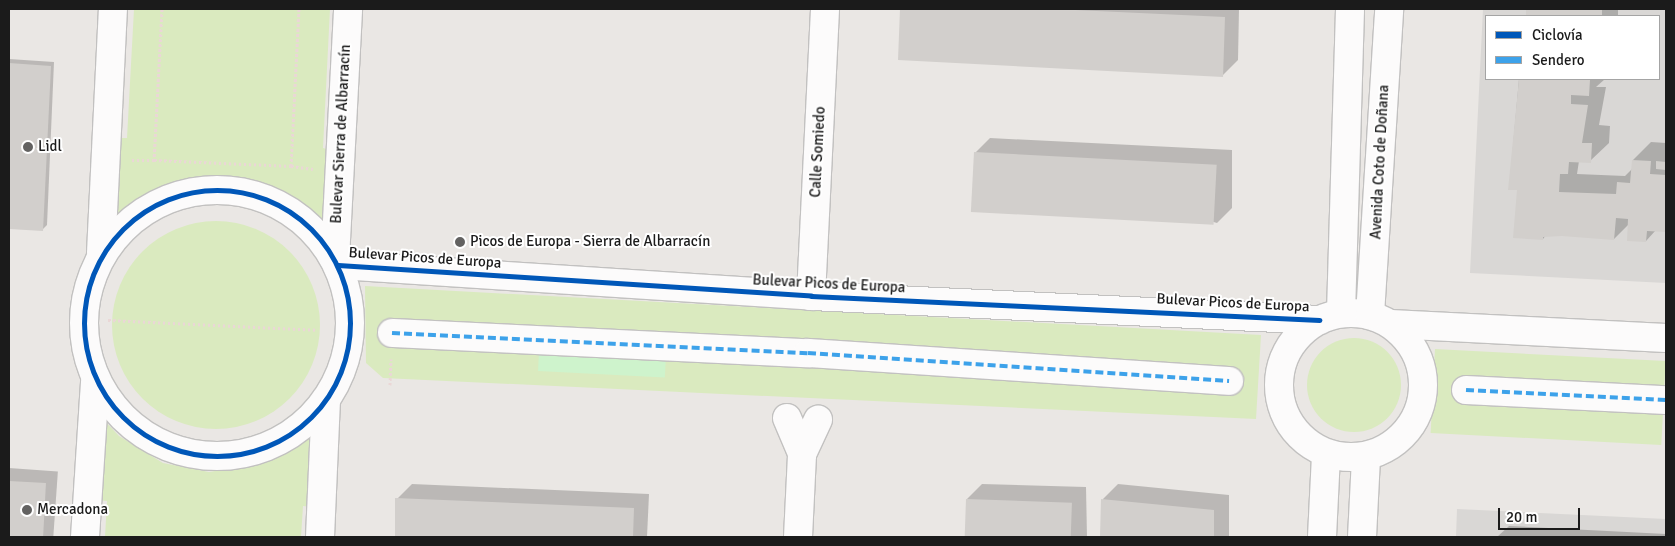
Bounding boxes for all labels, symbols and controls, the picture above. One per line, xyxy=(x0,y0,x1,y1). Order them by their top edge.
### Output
legend xyxy=(1485,15,1660,80)
text: Ciclovía xyxy=(1532,26,1583,44)
street label: Bulevar Sierra de Albarracín xyxy=(327,44,355,224)
text: Sendero xyxy=(1532,51,1585,69)
street label: Avenida Coto de Doñana xyxy=(1367,84,1393,240)
street label: Calle Somiedo xyxy=(807,106,829,198)
place label: Lidl xyxy=(38,138,62,156)
marker: Lidl xyxy=(22,141,34,153)
place label: Picos de Europa - Sierra de Albarracín xyxy=(470,233,710,251)
marker: Picos de Europa - Sierra de Albarracín xyxy=(454,236,466,248)
street label: Bulevar Picos de Europa xyxy=(348,244,502,272)
street label: Bulevar Picos de Europa xyxy=(752,271,906,297)
street label: Bulevar Picos de Europa xyxy=(1156,290,1310,316)
scale bar xyxy=(1500,498,1582,530)
place label: Mercadona xyxy=(37,501,108,519)
marker: Mercadona xyxy=(21,504,33,516)
text: 20 m xyxy=(1506,508,1537,526)

